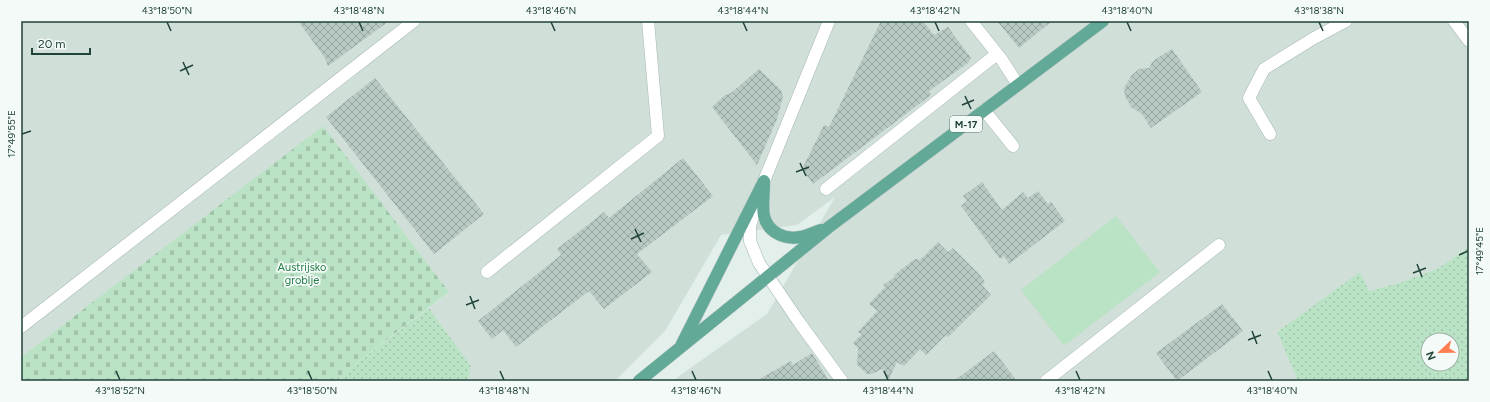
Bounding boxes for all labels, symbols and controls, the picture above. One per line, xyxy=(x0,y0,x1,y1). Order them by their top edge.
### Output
text: 43°18'50"N xyxy=(142,4,192,17)
text: 43°18'48"N xyxy=(334,4,384,17)
text: 43°18'46"N xyxy=(526,4,576,17)
text: 43°18'44"N xyxy=(718,4,768,17)
text: 43°18'42"N xyxy=(910,4,960,17)
text: 43°18'40"N xyxy=(1101,4,1153,17)
text: 43°18'38"N xyxy=(1294,4,1344,17)
scale bar xyxy=(32,30,90,56)
text: 20 m xyxy=(38,37,66,51)
text: 17°49'55"E xyxy=(5,110,18,158)
road number: M-17 xyxy=(950,116,982,132)
text: 17°49'45"E xyxy=(1473,227,1486,275)
park label: Austrijsko groblje xyxy=(278,261,326,287)
north arrow xyxy=(1420,332,1460,372)
text: N xyxy=(1424,349,1439,362)
text: 43°18'52"N xyxy=(95,384,145,397)
text: 43°18'50"N xyxy=(287,384,337,397)
text: 43°18'48"N xyxy=(479,384,529,397)
text: 43°18'46"N xyxy=(671,384,721,397)
text: 43°18'44"N xyxy=(863,384,913,397)
text: 43°18'42"N xyxy=(1055,384,1105,397)
text: 43°18'40"N xyxy=(1246,384,1298,397)

